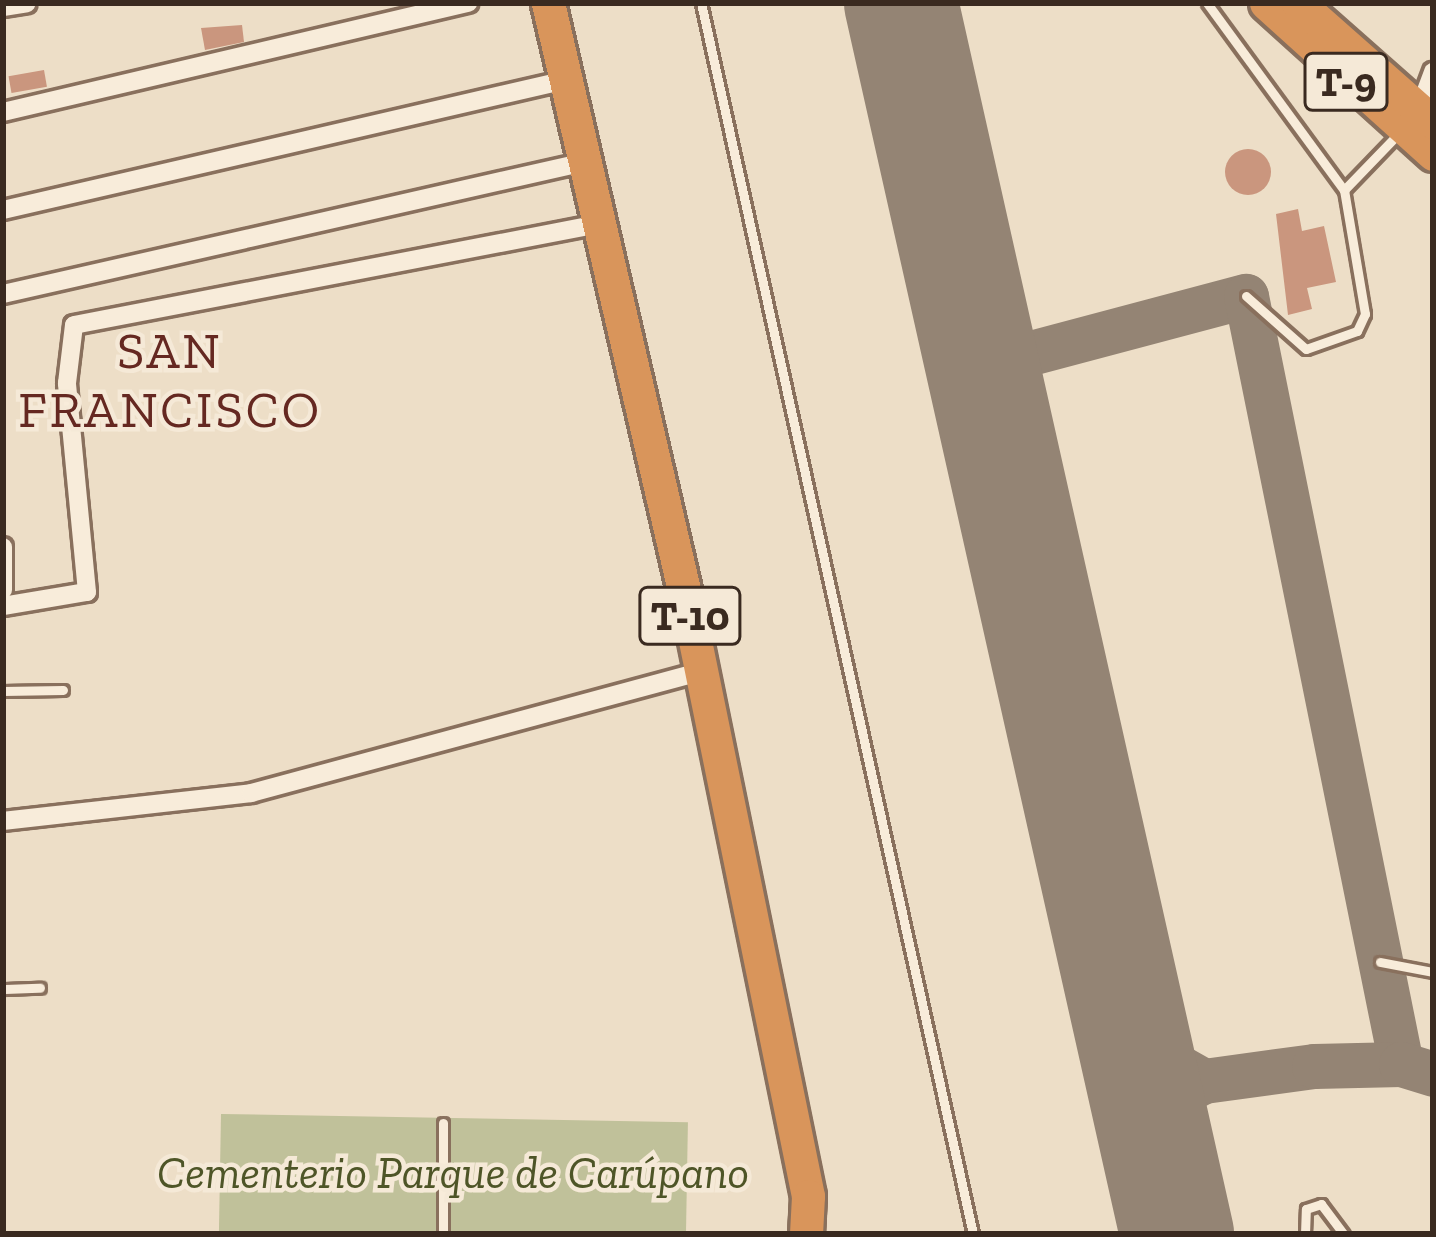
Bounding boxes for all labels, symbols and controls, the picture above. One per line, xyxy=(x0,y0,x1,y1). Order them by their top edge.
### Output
road number: T-9 xyxy=(1301,46,1391,118)
district label: SAN FRANCISCO xyxy=(18,321,322,441)
road number: T-10 xyxy=(636,580,744,652)
park label: Cementerio Parque de Carúpano xyxy=(157,1147,749,1201)

